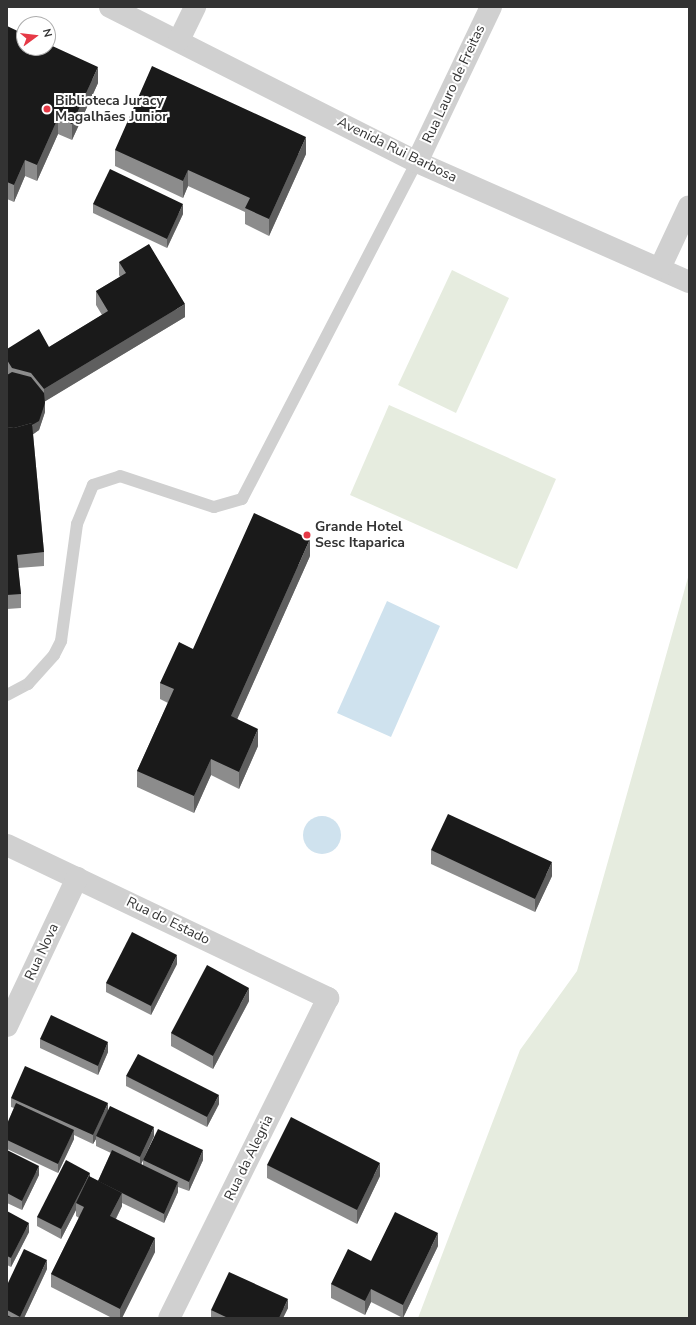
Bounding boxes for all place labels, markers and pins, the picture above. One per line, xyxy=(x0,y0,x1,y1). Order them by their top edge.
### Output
place label: Biblioteca Juracy Magalhães Junior xyxy=(55,93,168,126)
marker: Biblioteca Juracy Magalhães Junior xyxy=(42,104,52,114)
place label: Grande Hotel Sesc Itaparica xyxy=(315,519,405,552)
marker: Grande Hotel Sesc Itaparica xyxy=(302,530,312,540)

